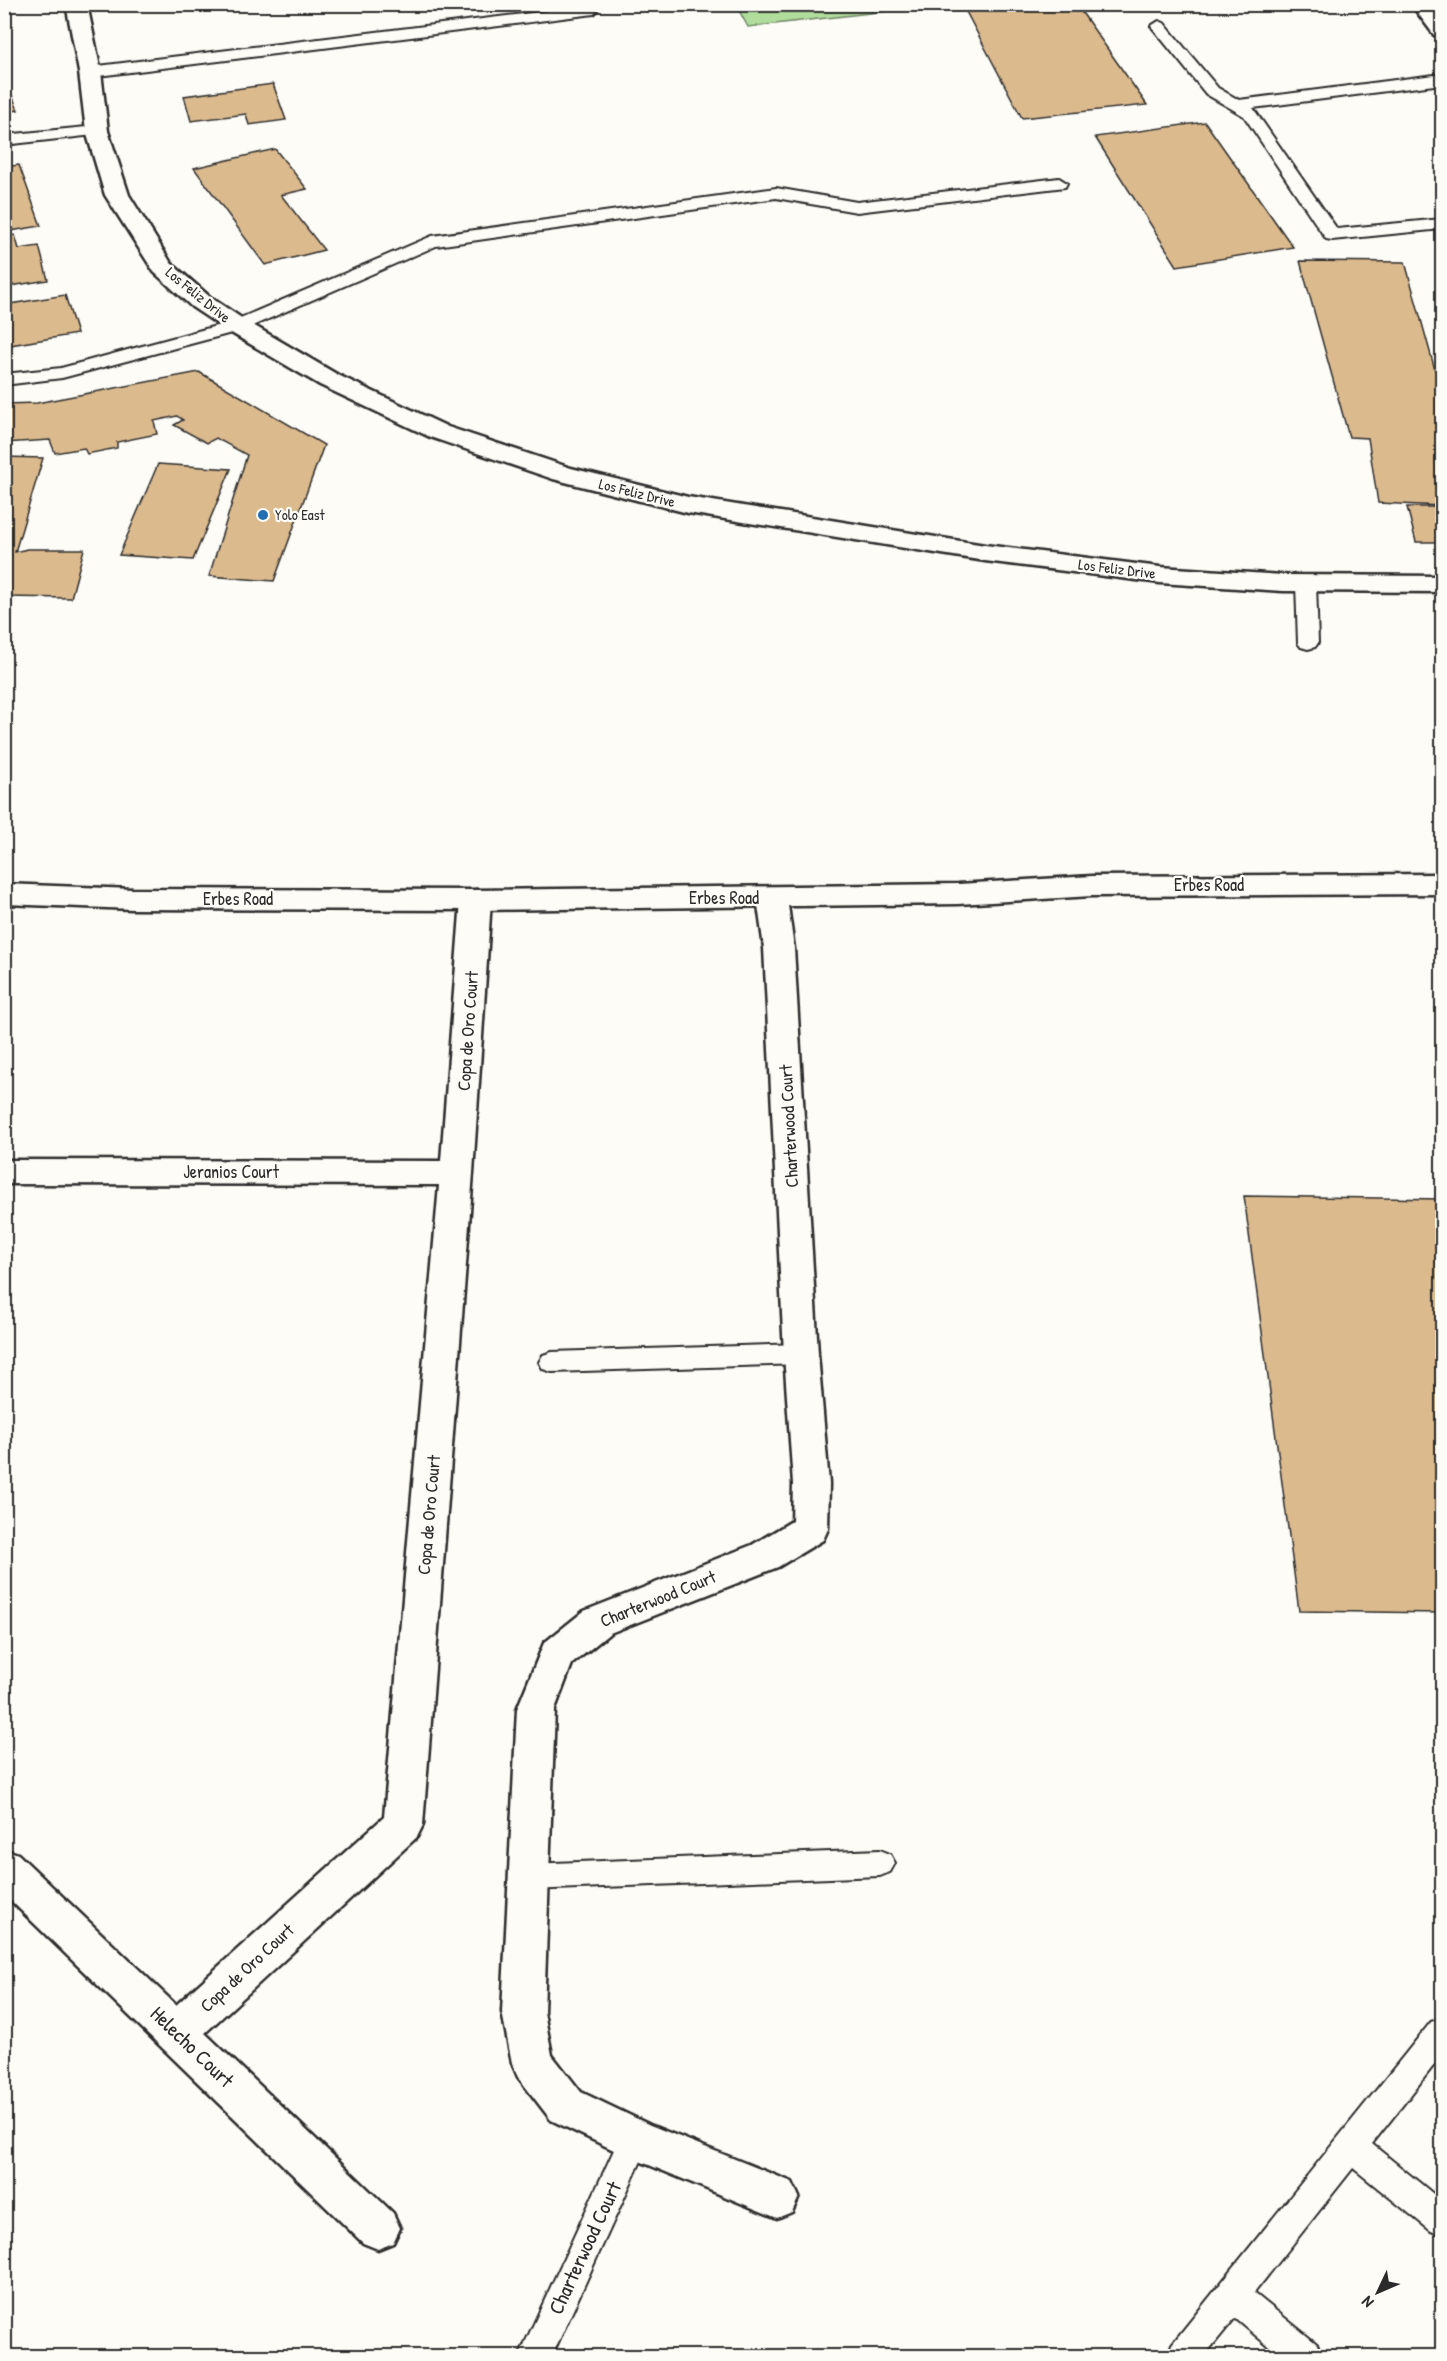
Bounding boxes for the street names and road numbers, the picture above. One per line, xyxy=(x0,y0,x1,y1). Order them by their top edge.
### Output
street label: Los Feliz Drive xyxy=(161,262,235,327)
street label: Los Feliz Drive xyxy=(597,473,677,512)
street label: Los Feliz Drive xyxy=(1077,553,1157,584)
street label: Erbes Road xyxy=(1174,872,1244,897)
street label: Erbes Road xyxy=(689,885,759,910)
street label: Erbes Road xyxy=(203,886,273,911)
street label: Copa de Oro Court xyxy=(451,969,484,1092)
street label: Charterwood Court xyxy=(773,1063,804,1188)
street label: Jeranios Court xyxy=(183,1159,280,1184)
street label: Copa de Oro Court xyxy=(411,1453,446,1576)
street label: Charterwood Court xyxy=(596,1564,720,1633)
street label: Copa de Oro Court xyxy=(194,1917,300,2018)
street label: Helecho Court xyxy=(144,1999,241,2094)
street label: Charterwood Court xyxy=(541,2176,628,2319)

